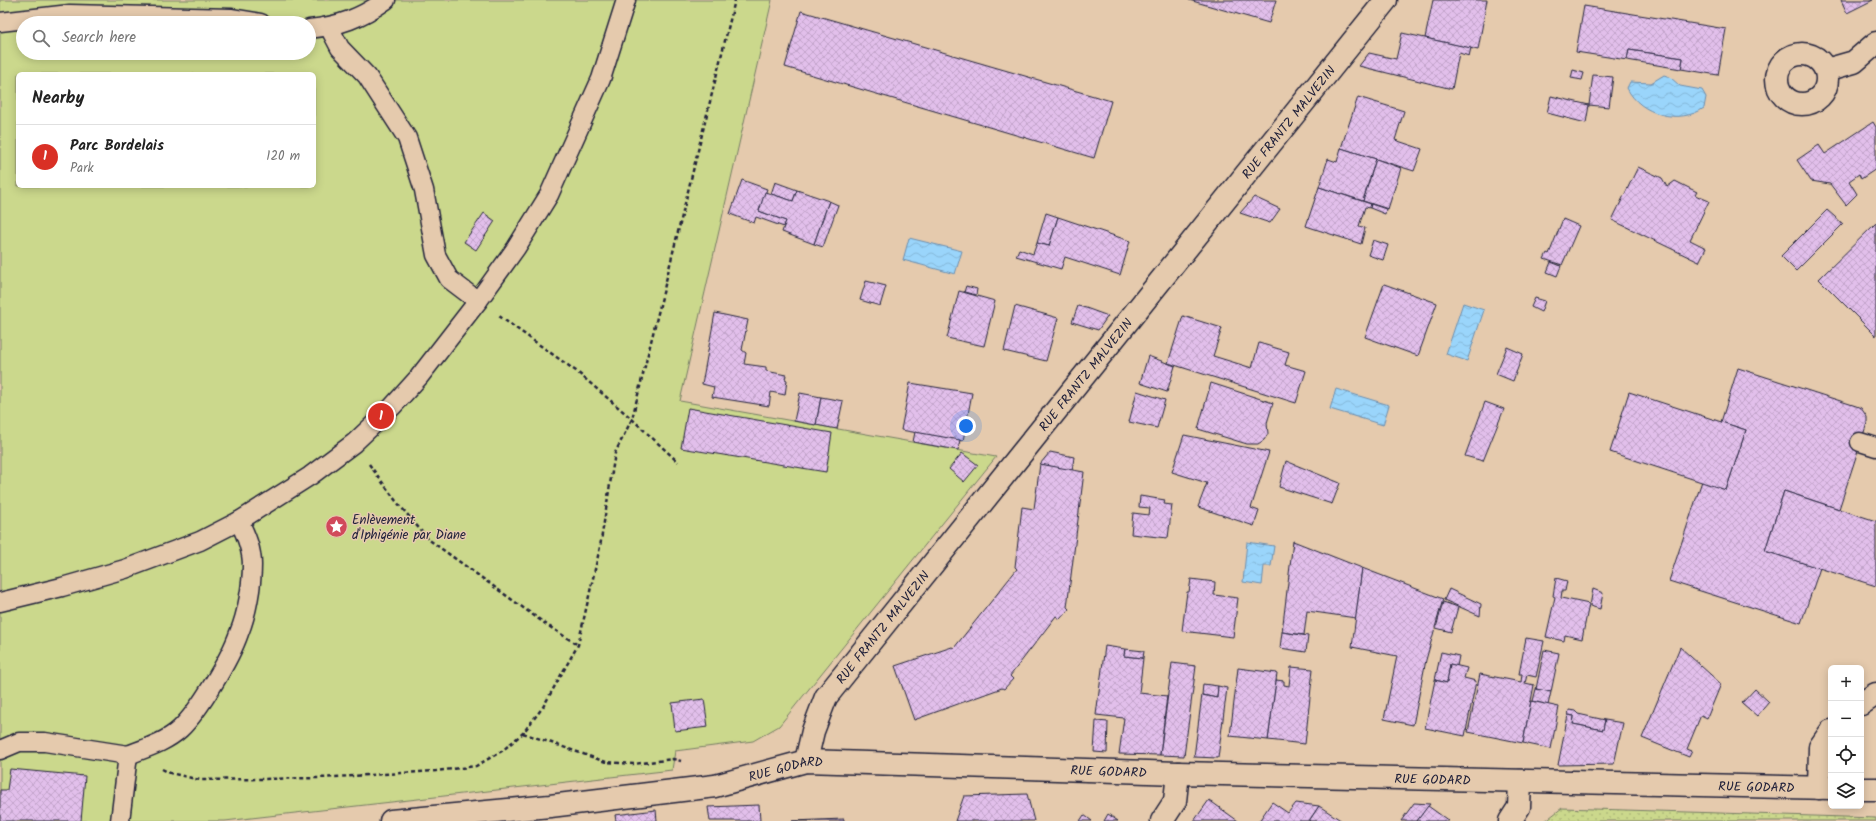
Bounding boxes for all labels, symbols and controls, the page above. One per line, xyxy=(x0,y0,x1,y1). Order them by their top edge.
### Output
search box xyxy=(16,16,316,60)
text: Search here xyxy=(62,26,136,50)
icon: search xyxy=(30,27,52,49)
street label: RUE FRANTZ MALVEZIN xyxy=(1237,61,1342,184)
text: Nearby xyxy=(32,85,84,112)
text: Parc Bordelais xyxy=(70,134,164,158)
text: 1 xyxy=(43,146,47,167)
text: 120 m xyxy=(266,146,300,167)
text: Park xyxy=(70,158,94,179)
street label: RUE FRANTZ MALVEZIN xyxy=(1034,314,1139,437)
pin: 1 xyxy=(368,401,394,431)
your location xyxy=(956,416,976,436)
place label: Enlèvement d'Iphigénie par Diane xyxy=(352,510,466,546)
place icon: Enlèvement d'Iphigénie par Diane xyxy=(324,513,350,539)
street label: RUE FRANTZ MALVEZIN xyxy=(831,567,936,689)
map controls xyxy=(1828,665,1864,809)
button: + xyxy=(1828,665,1864,701)
button: − xyxy=(1828,701,1864,737)
button: locate xyxy=(1828,737,1864,773)
street label: RUE GODARD xyxy=(746,752,823,788)
street label: RUE GODARD xyxy=(1070,761,1147,784)
street label: RUE GODARD xyxy=(1394,769,1471,792)
button: layers xyxy=(1828,773,1864,809)
street label: RUE GODARD xyxy=(1718,776,1795,799)

